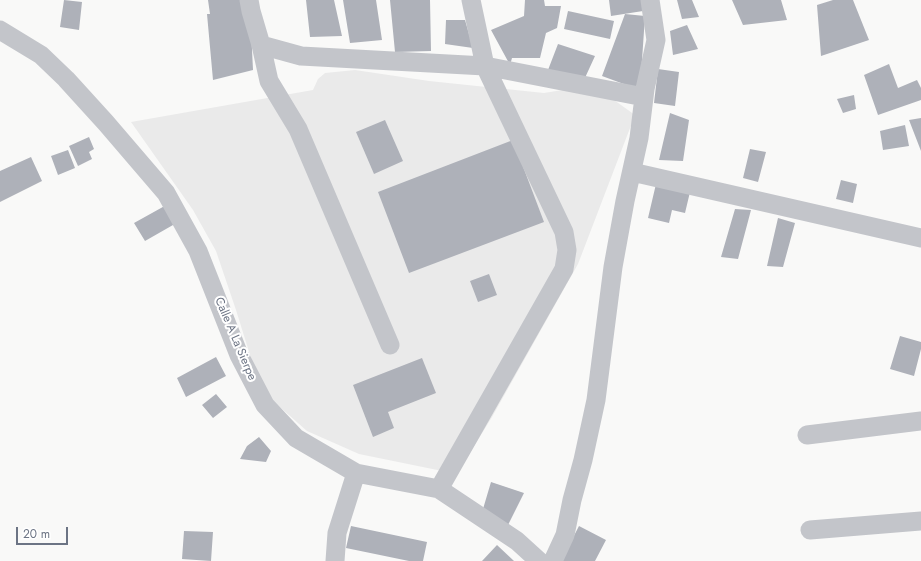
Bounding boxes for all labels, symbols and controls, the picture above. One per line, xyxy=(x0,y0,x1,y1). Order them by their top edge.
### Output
street label: Calle A La Sierpe xyxy=(211,295,259,383)
scale bar xyxy=(18,519,70,545)
text: 20 m xyxy=(23,525,50,543)

